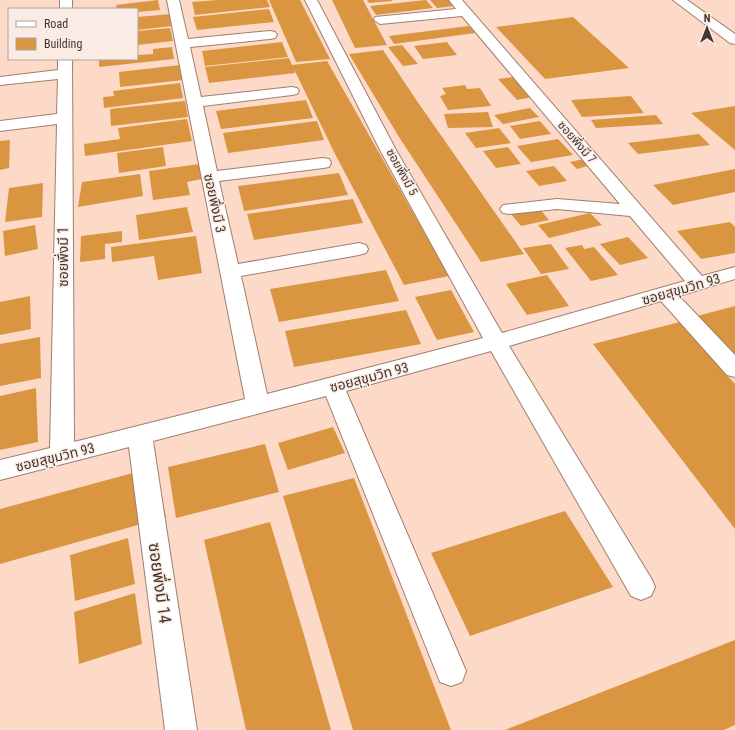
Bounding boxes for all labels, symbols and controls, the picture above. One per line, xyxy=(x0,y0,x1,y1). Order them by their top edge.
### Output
legend xyxy=(8,8,138,60)
north arrow xyxy=(687,8,727,48)
text: N xyxy=(704,12,711,25)
text: Road xyxy=(44,17,68,31)
text: Building xyxy=(44,37,82,51)
street label: ซอยพึ่งมี 7 xyxy=(555,117,601,166)
street label: ซอยพึ่งมี 5 xyxy=(383,145,422,198)
street label: ซอยพึ่งมี 3 xyxy=(201,172,231,234)
street label: ซอยพึ่งมี 1 xyxy=(53,227,71,287)
street label: ซอยสุขุมวิท 93 xyxy=(640,270,722,309)
street label: ซอยสุขุมวิท 93 xyxy=(328,359,410,396)
street label: ซอยสุขุมวิท 93 xyxy=(14,439,96,476)
street label: ซอยพึ่งมี 14 xyxy=(144,541,178,625)

